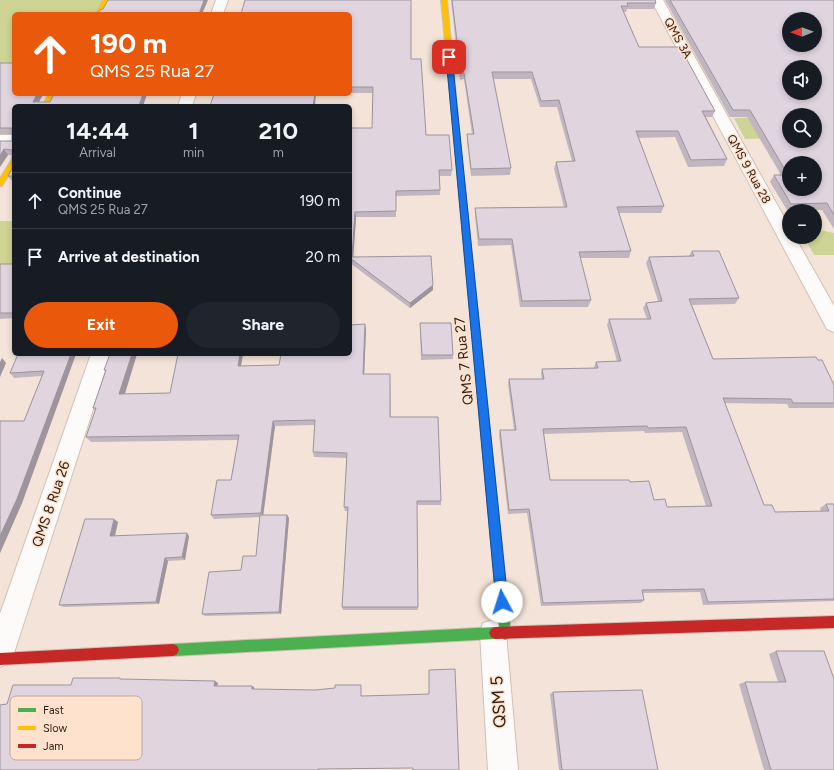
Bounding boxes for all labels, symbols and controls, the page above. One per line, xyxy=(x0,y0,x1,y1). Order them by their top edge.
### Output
north arrow xyxy=(782,12,822,52)
map controls xyxy=(782,12,822,244)
street label: QMS 3A xyxy=(661,15,695,61)
text: 190 m xyxy=(90,26,167,60)
icon: ahead xyxy=(24,28,76,80)
pin xyxy=(432,40,466,74)
icon: arrive xyxy=(438,46,460,68)
text: QMS 25 Rua 27 xyxy=(90,60,214,82)
button: sound xyxy=(782,60,822,100)
button: search xyxy=(782,108,822,148)
text: 14:44 xyxy=(66,116,129,145)
text: 1 xyxy=(189,116,199,145)
text: 210 xyxy=(258,116,298,145)
street label: QMS 9 Rua 28 xyxy=(724,132,774,206)
text: Arrival xyxy=(79,145,116,160)
text: min xyxy=(183,145,204,160)
text: m xyxy=(273,145,284,160)
button: + xyxy=(782,156,822,196)
text: Continue xyxy=(58,184,121,202)
icon: ahead xyxy=(24,190,46,212)
text: 190 m xyxy=(299,192,340,210)
text: QMS 25 Rua 27 xyxy=(58,202,148,217)
button: − xyxy=(782,204,822,244)
icon: arrive xyxy=(24,246,46,268)
text: Arrive at destination xyxy=(58,248,199,266)
text: 20 m xyxy=(306,248,340,266)
button: Exit xyxy=(24,302,178,348)
button: Share xyxy=(186,302,340,348)
street label: QMS 7 Rua 27 xyxy=(451,316,477,406)
street label: QMS 8 Rua 26 xyxy=(28,459,74,549)
position arrow xyxy=(481,581,523,623)
street label: QSM 5 xyxy=(486,675,510,729)
legend xyxy=(10,696,142,760)
text: Fast xyxy=(43,704,64,717)
text: Slow xyxy=(43,722,67,735)
text: Jam xyxy=(43,740,64,753)

